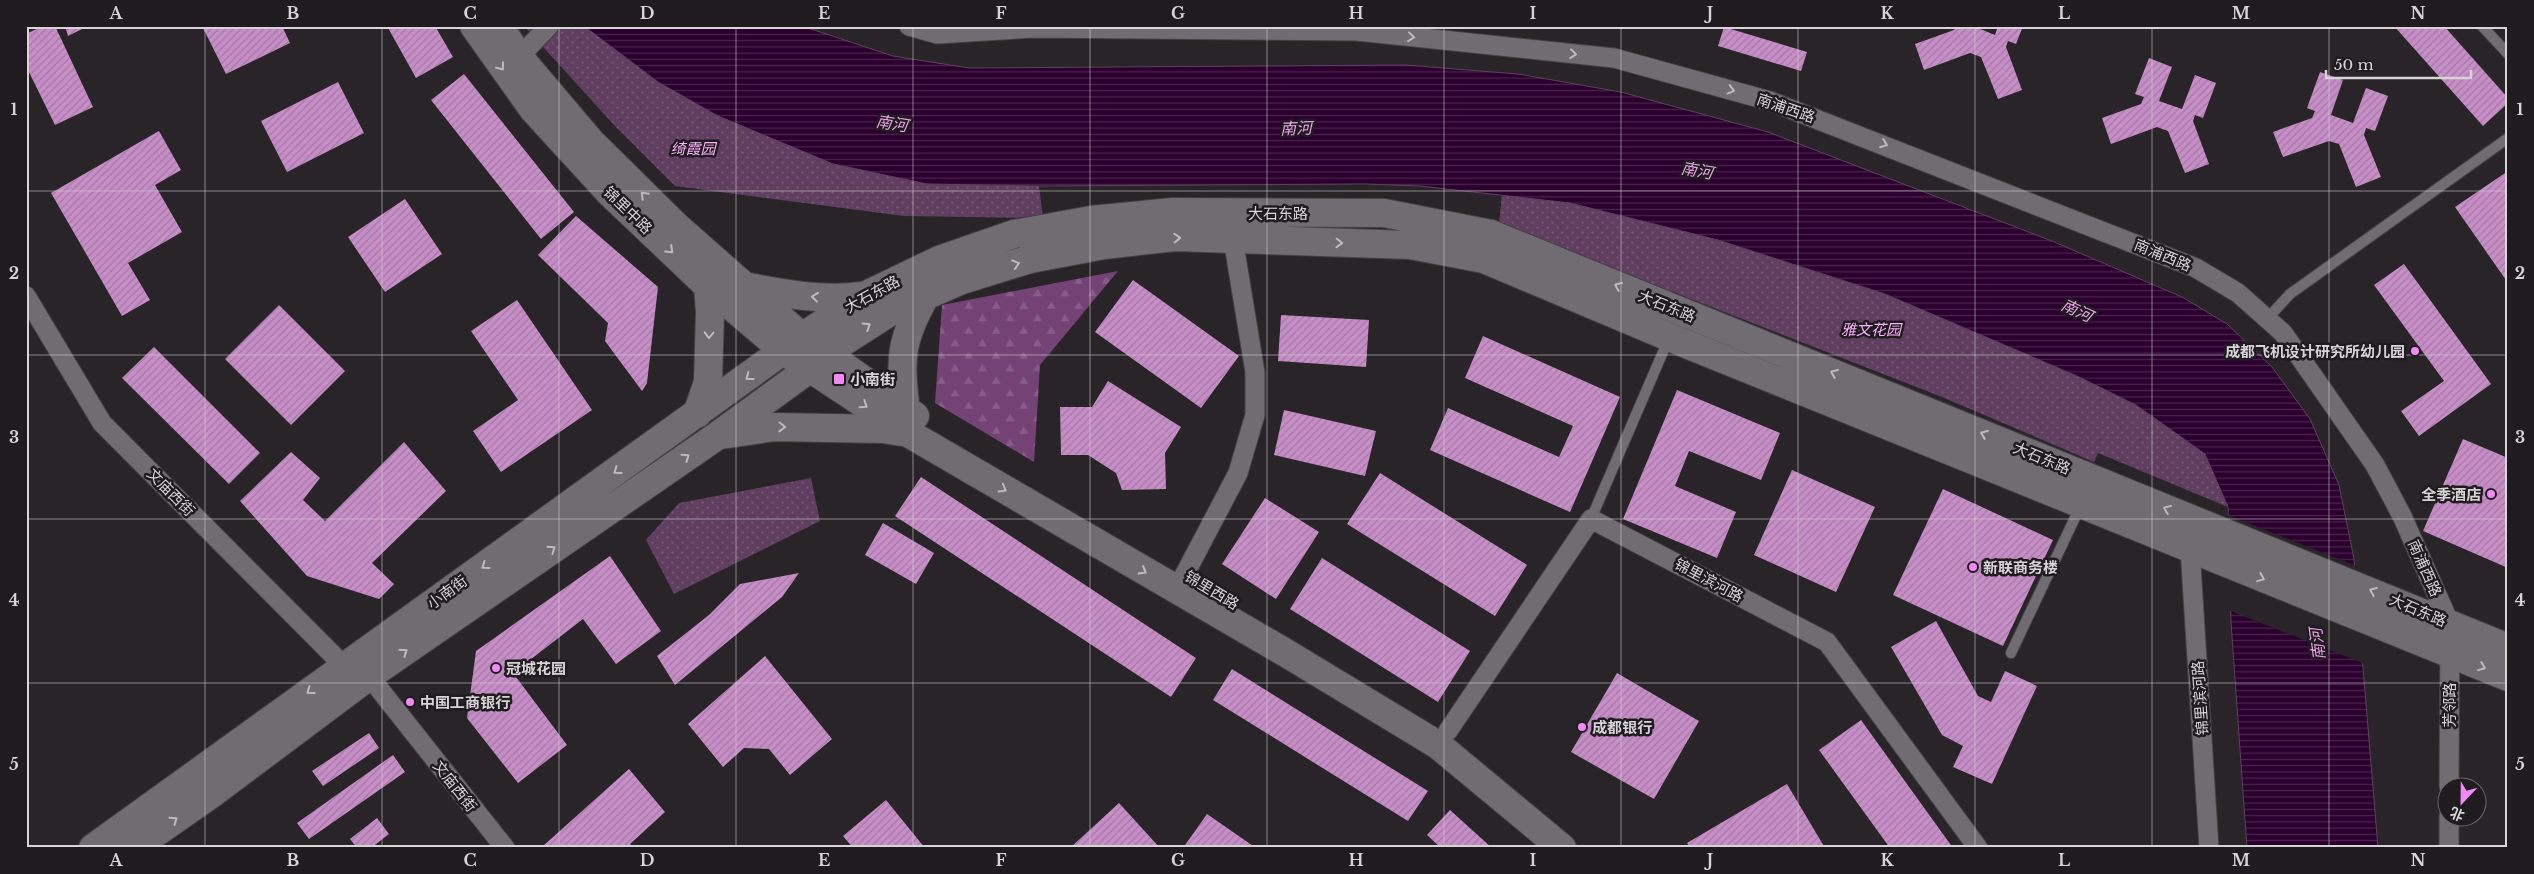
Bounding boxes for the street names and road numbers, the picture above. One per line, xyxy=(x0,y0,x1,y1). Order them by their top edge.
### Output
street label: 南浦西路 xyxy=(1755,89,1817,127)
street label: 锦里中路 xyxy=(600,182,656,238)
street label: 大石东路 xyxy=(1248,204,1308,223)
street label: 南浦西路 xyxy=(2132,235,2194,275)
street label: 大石东路 xyxy=(841,271,903,317)
street label: 大石东路 xyxy=(1636,286,1698,326)
street label: 大石东路 xyxy=(2011,438,2073,478)
street label: 文庙西街 xyxy=(143,464,199,520)
street label: 南浦西路 xyxy=(2404,537,2446,599)
street label: 锦里滨河路 xyxy=(1671,554,1747,606)
street label: 锦里西路 xyxy=(1181,566,1243,614)
street label: 小南街 xyxy=(423,571,471,613)
street label: 大石东路 xyxy=(2387,590,2449,630)
street label: 锦里滨河路 xyxy=(2188,660,2212,736)
street label: 芳邻路 xyxy=(2440,682,2459,728)
street label: 文庙西街 xyxy=(429,757,481,815)

